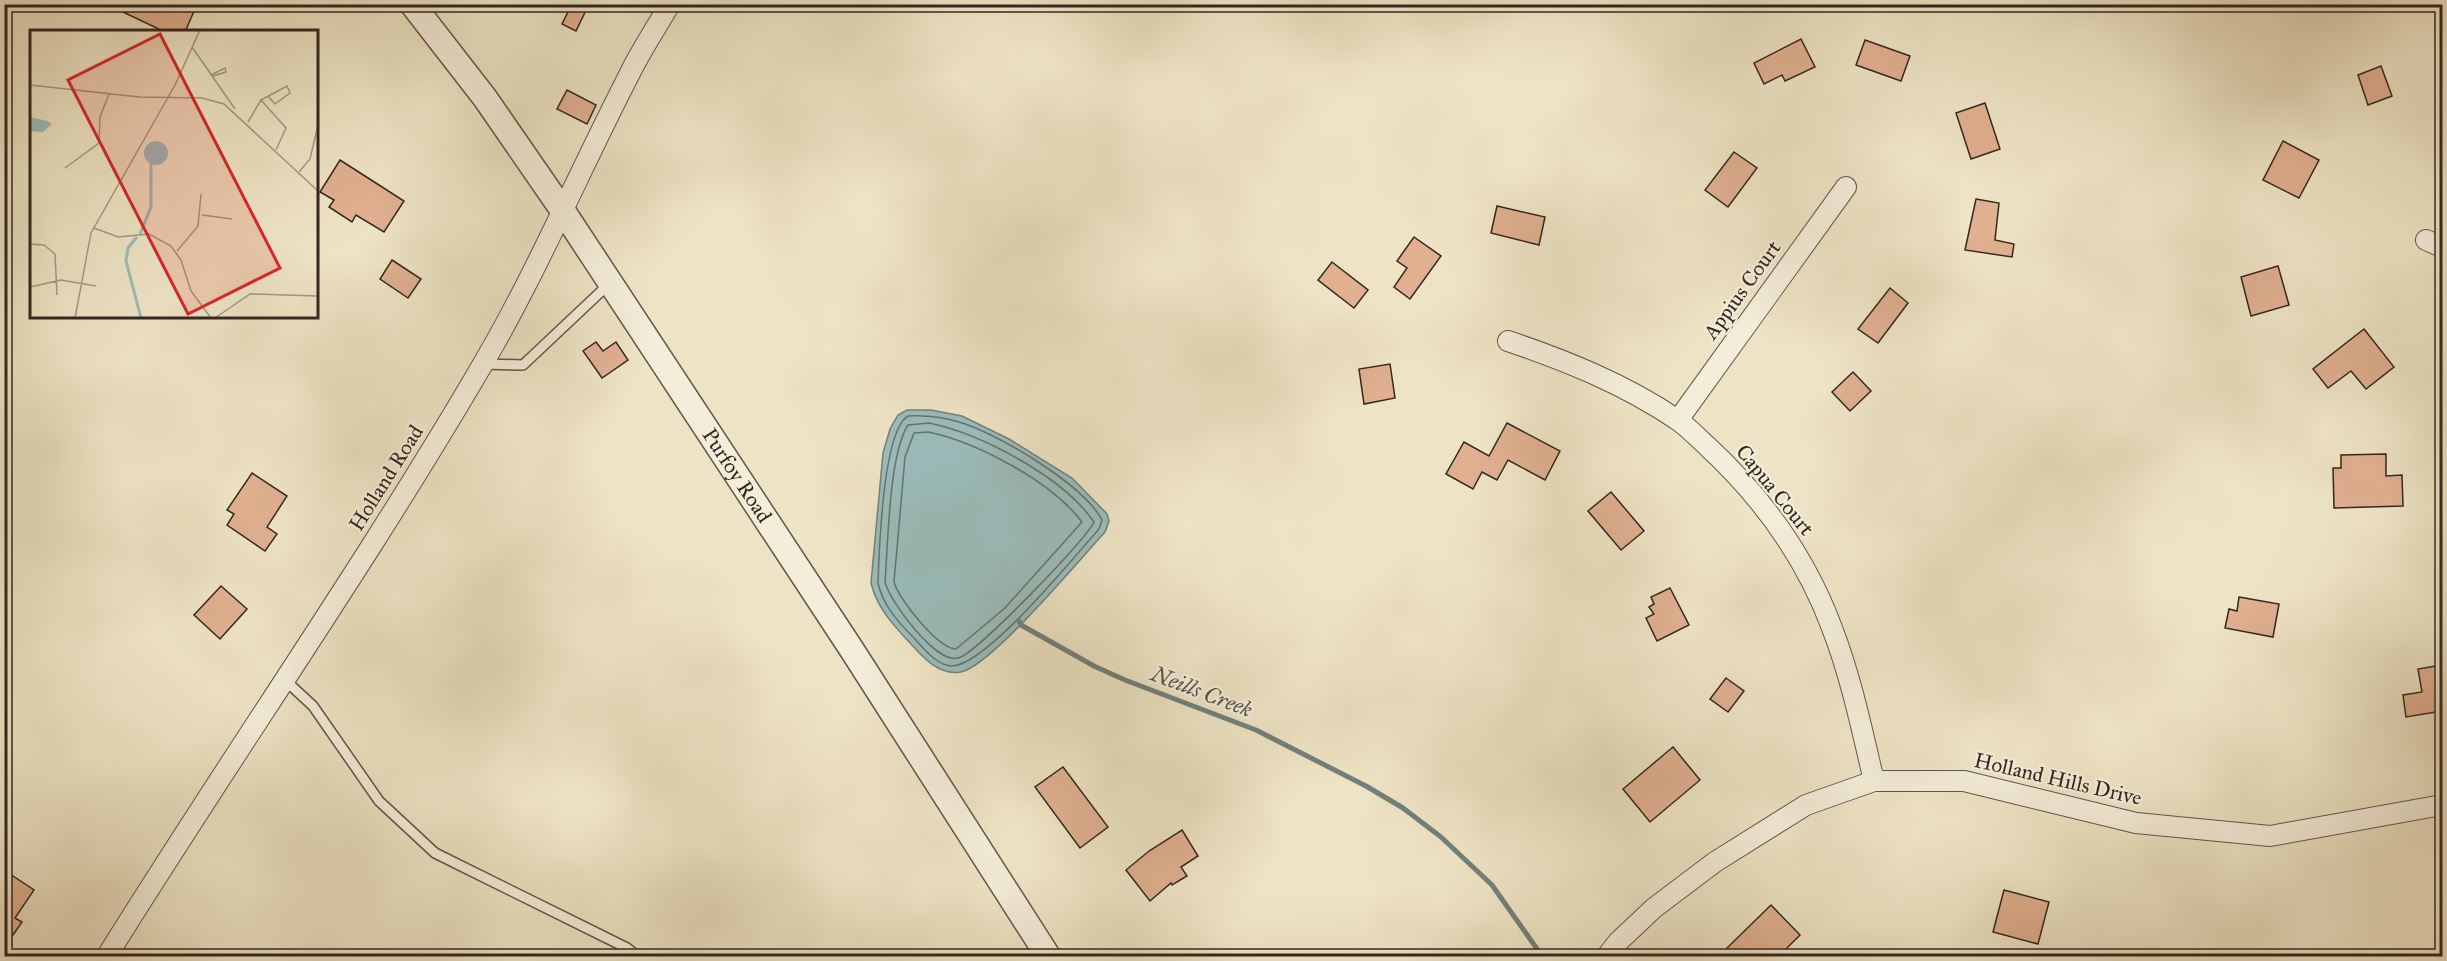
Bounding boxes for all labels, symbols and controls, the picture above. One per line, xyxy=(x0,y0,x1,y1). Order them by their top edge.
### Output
inset map xyxy=(30,30,318,318)
street label: Appius Court xyxy=(1697,235,1787,345)
street label: Holland Road xyxy=(343,420,429,536)
street label: Purfoy Road xyxy=(697,423,778,528)
street label: Capua Court xyxy=(1730,439,1820,541)
water label: Neills Creek xyxy=(1146,659,1256,723)
street label: Holland Hills Drive xyxy=(1972,747,2145,811)

